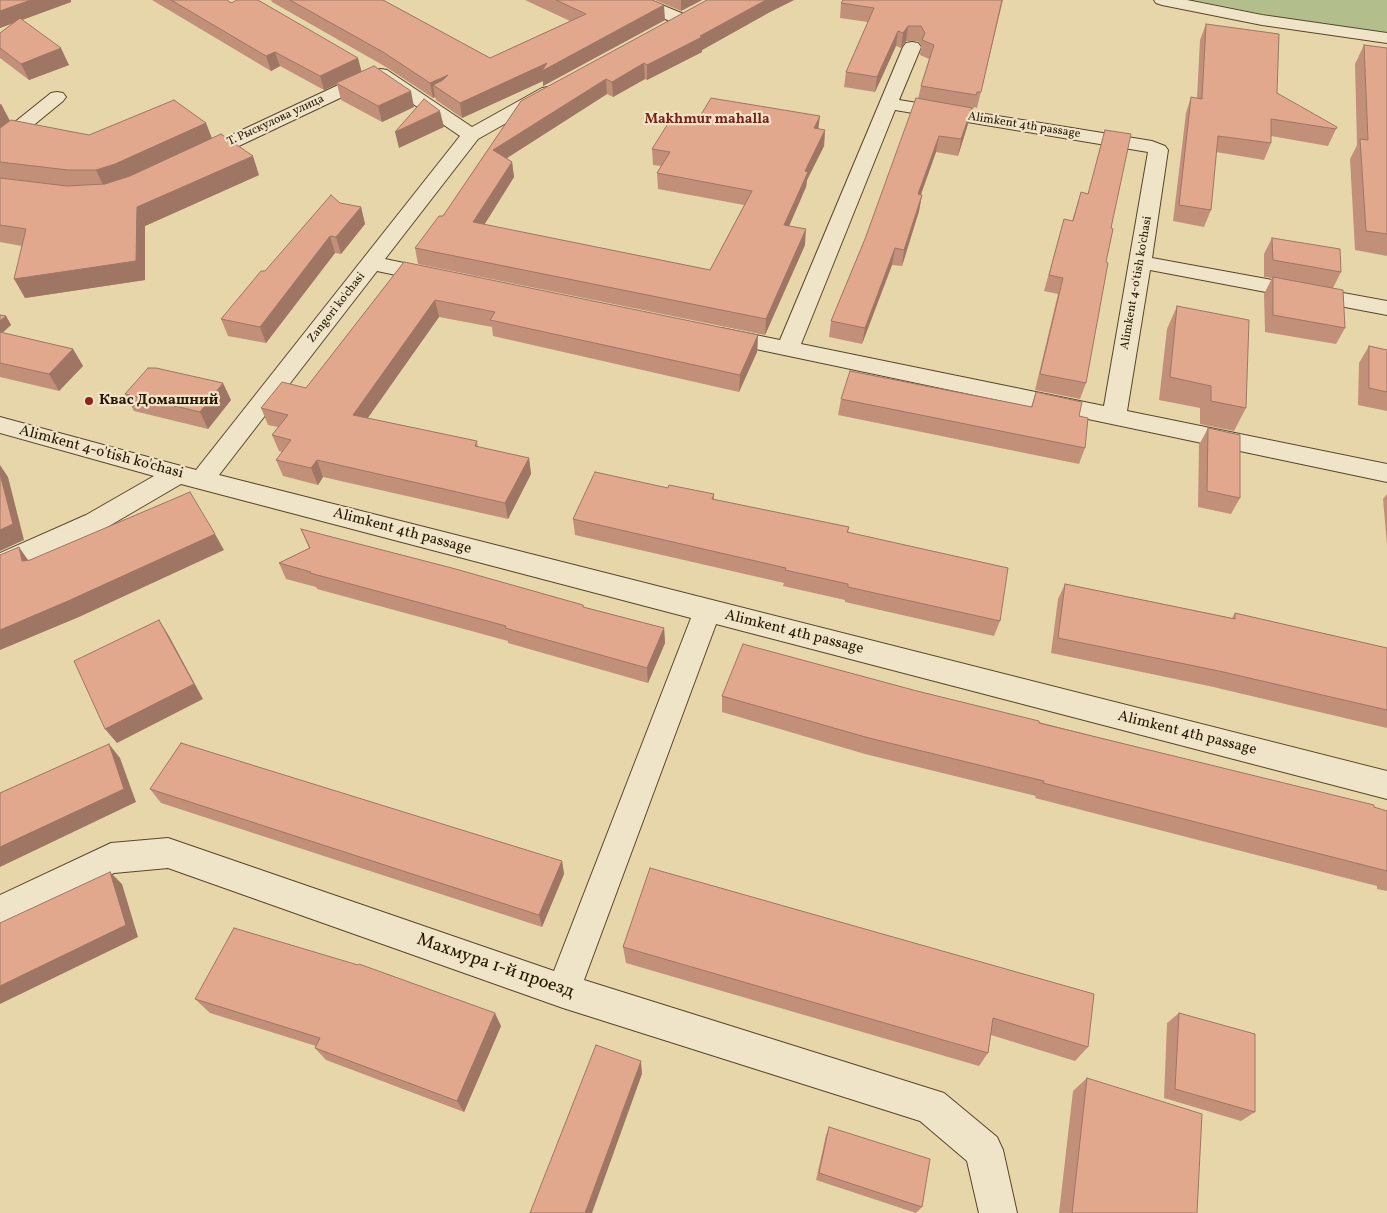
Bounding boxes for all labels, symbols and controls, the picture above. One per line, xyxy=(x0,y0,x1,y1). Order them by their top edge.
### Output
street label: Т. Рыскулова улица xyxy=(225,92,327,150)
street label: Alimkent 4th passage xyxy=(967,110,1081,142)
district label: Makhmur mahalla xyxy=(644,112,770,128)
street label: Alimkent 4-o'tish ko'chasi xyxy=(1118,215,1156,351)
street label: Zangori ko'chasi xyxy=(305,270,369,346)
place label: Квас Домашний xyxy=(99,392,218,410)
marker: Квас Домашний xyxy=(83,395,95,407)
street label: Alimkent 4-o'tish ko'chasi xyxy=(17,422,185,484)
street label: Alimkent 4th passage xyxy=(331,505,473,559)
street label: Alimkent 4th passage xyxy=(723,607,865,659)
street label: Alimkent 4th passage xyxy=(1116,708,1258,760)
street label: Махмура 1-й проезд xyxy=(414,930,576,1004)

